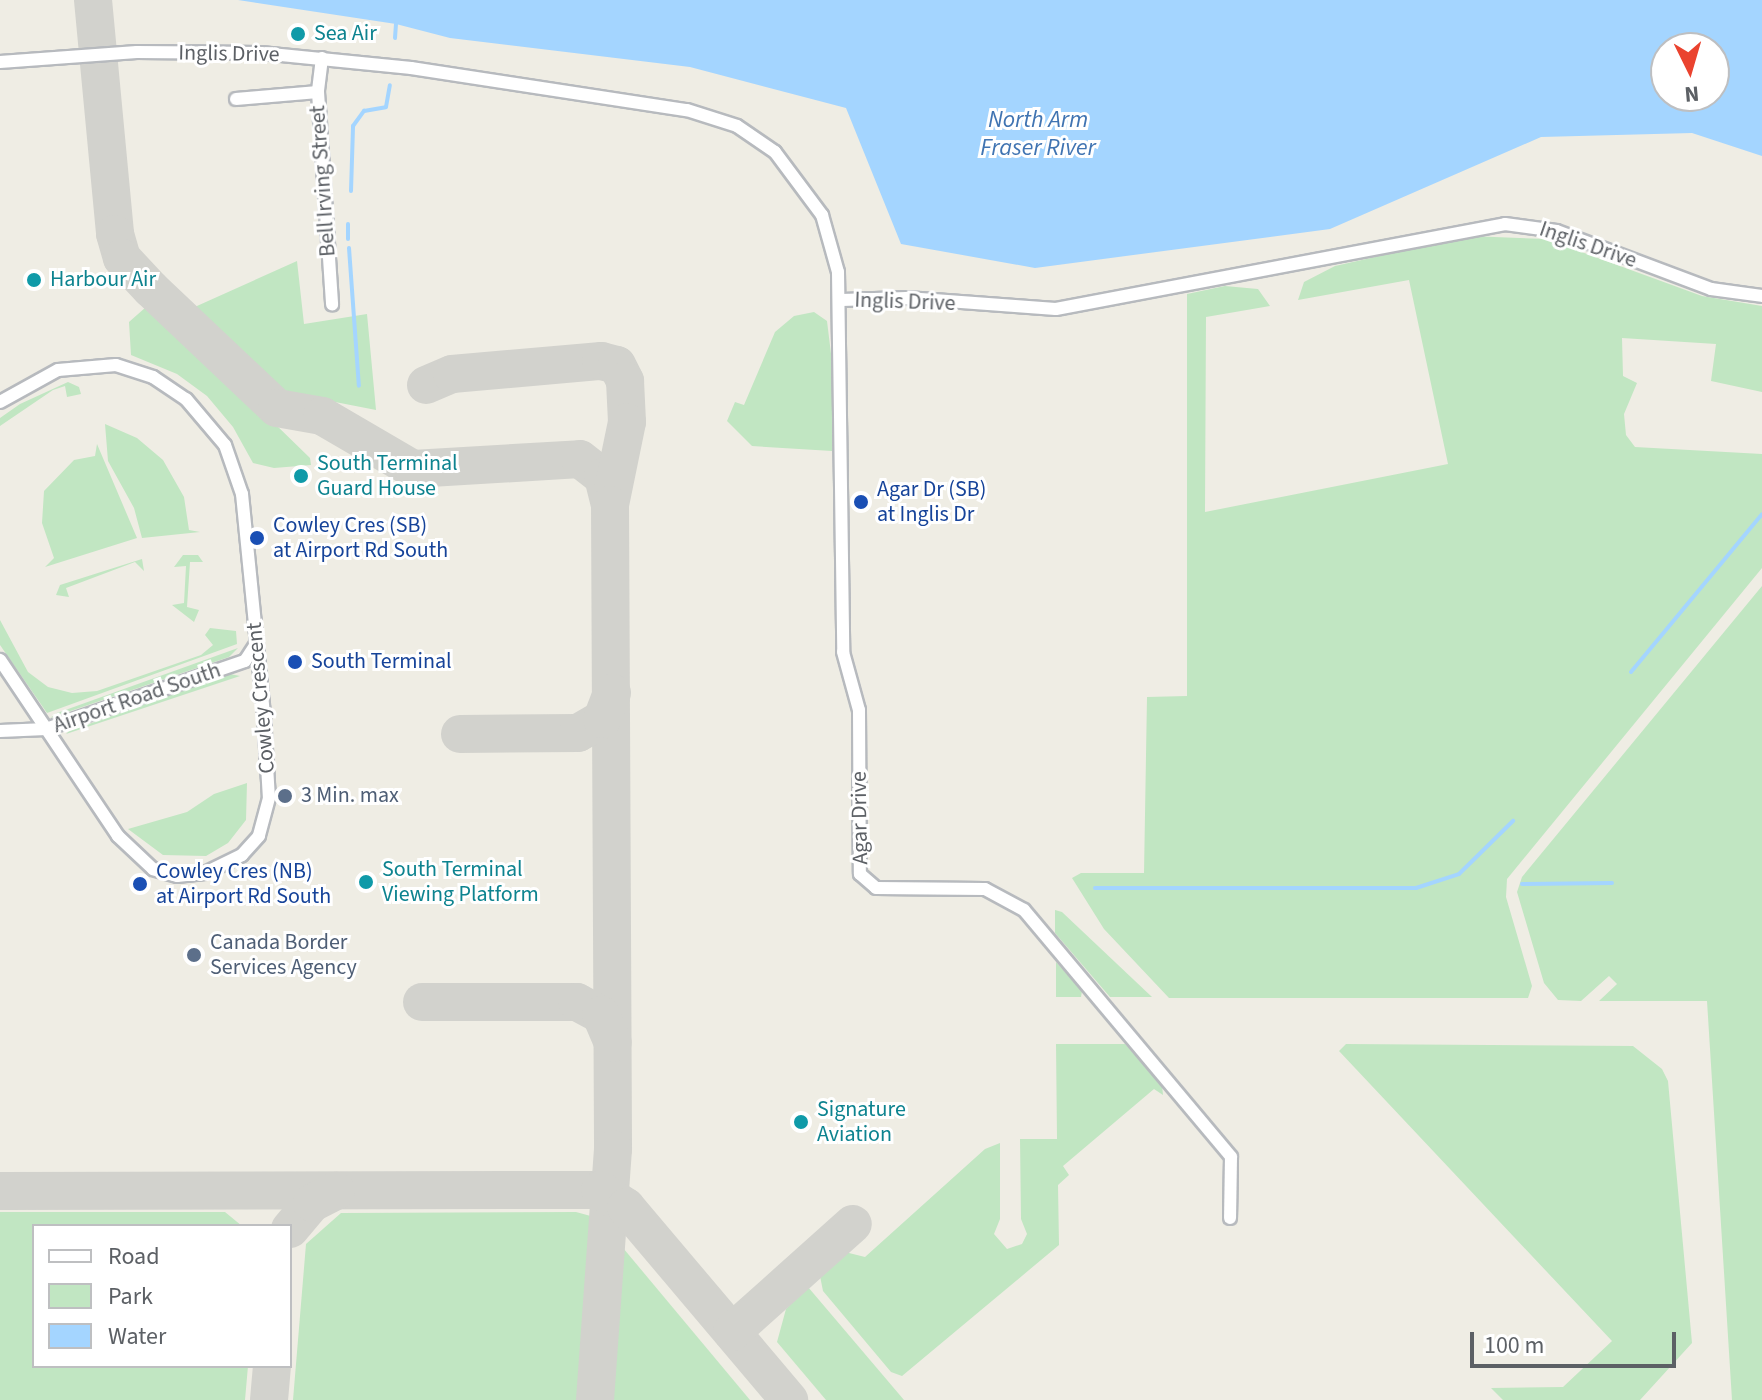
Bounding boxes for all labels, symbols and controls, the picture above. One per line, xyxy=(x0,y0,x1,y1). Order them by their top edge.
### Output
place label: Sea Air xyxy=(314,21,377,47)
marker: Sea Air xyxy=(289,25,307,43)
north arrow xyxy=(1650,32,1730,112)
street label: Inglis Drive xyxy=(178,40,280,68)
text: N xyxy=(1683,77,1701,110)
street label: Bell Irving Street xyxy=(305,104,341,258)
water label: North Arm Fraser River xyxy=(980,106,1096,162)
street label: Inglis Drive xyxy=(1536,216,1640,274)
place label: Harbour Air xyxy=(50,267,156,293)
marker: Harbour Air xyxy=(25,271,43,289)
street label: Inglis Drive xyxy=(854,287,956,317)
place label: South Terminal Guard House xyxy=(317,450,458,502)
marker: South Terminal Guard House xyxy=(292,467,310,485)
place label: Agar Dr (SB) at Inglis Dr xyxy=(877,476,986,528)
marker: Agar Dr (SB) at Inglis Dr xyxy=(852,493,870,511)
place label: Cowley Cres (SB) at Airport Rd South xyxy=(273,512,448,564)
marker: Cowley Cres (SB) at Airport Rd South xyxy=(248,529,266,547)
street label: Cowley Crescent xyxy=(241,621,281,775)
place label: South Terminal xyxy=(311,649,452,675)
marker: South Terminal xyxy=(286,653,304,671)
street label: Airport Road South xyxy=(50,657,224,739)
street label: Agar Drive xyxy=(846,771,874,865)
place label: 3 Min. max xyxy=(301,783,399,809)
marker: 3 Min. max xyxy=(276,787,294,805)
place label: South Terminal Viewing Platform xyxy=(382,856,539,908)
place label: Cowley Cres (NB) at Airport Rd South xyxy=(156,858,331,910)
marker: South Terminal Viewing Platform xyxy=(357,873,375,891)
marker: Cowley Cres (NB) at Airport Rd South xyxy=(131,875,149,893)
place label: Canada Border Services Agency xyxy=(210,929,357,980)
marker: Canada Border Services Agency xyxy=(185,946,203,964)
place label: Signature Aviation xyxy=(817,1096,906,1148)
marker: Signature Aviation xyxy=(792,1113,810,1131)
legend xyxy=(32,1224,292,1368)
text: Road xyxy=(108,1239,160,1274)
text: Park xyxy=(108,1279,153,1314)
scale bar xyxy=(1474,1316,1680,1366)
text: Water xyxy=(108,1319,166,1354)
text: 100 m xyxy=(1484,1328,1544,1363)

